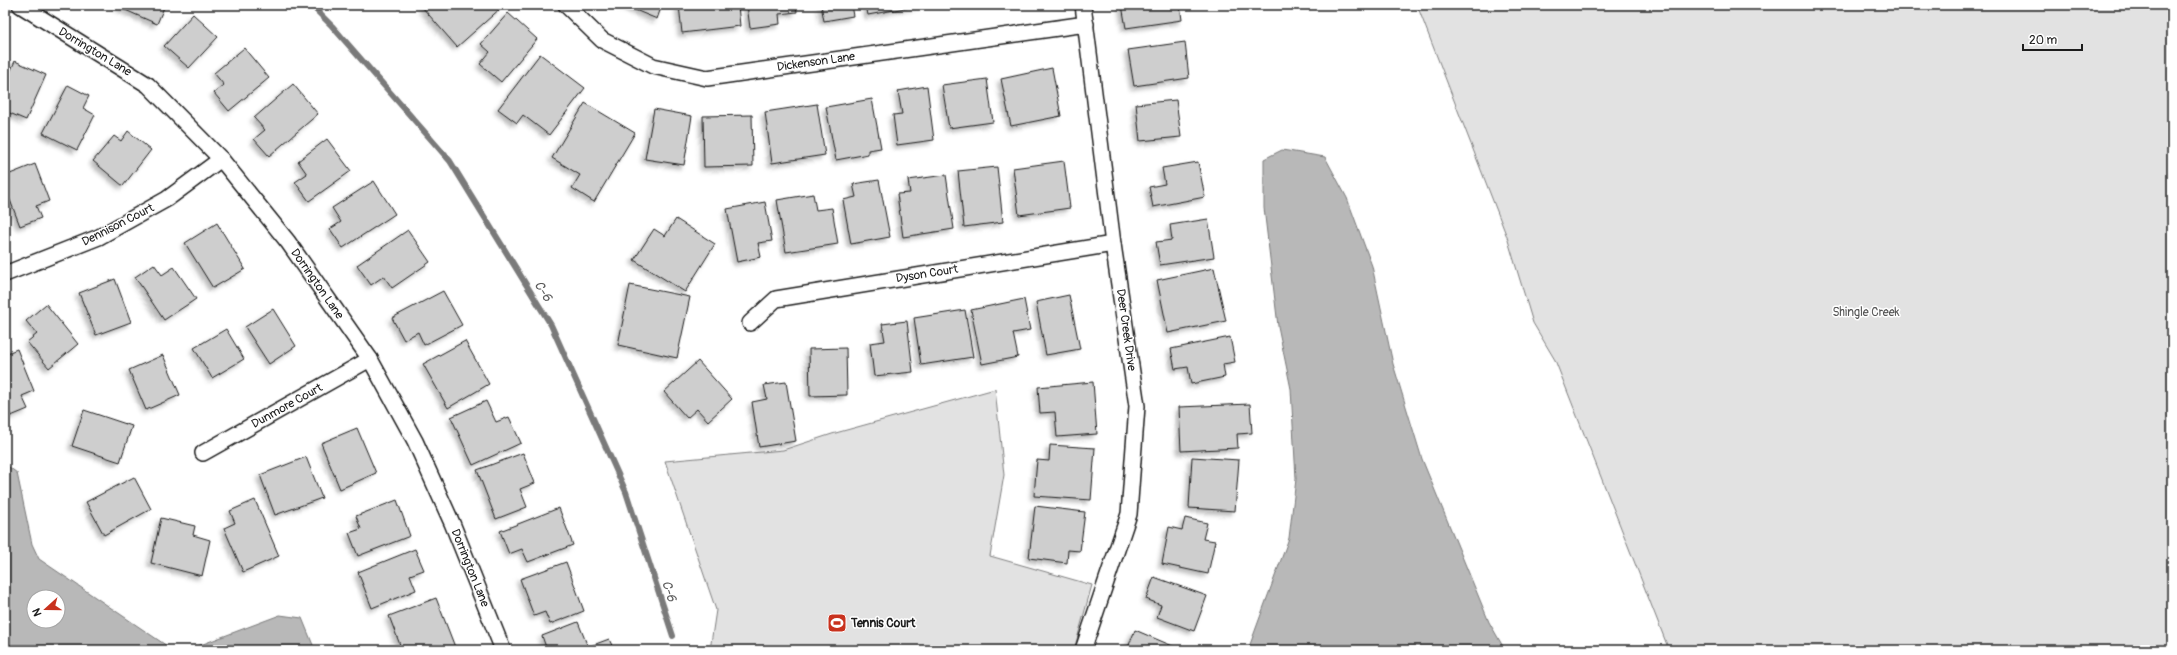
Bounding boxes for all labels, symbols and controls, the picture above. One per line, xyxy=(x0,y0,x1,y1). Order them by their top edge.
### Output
street label: Dorrington Lane xyxy=(56,24,134,80)
scale bar xyxy=(2023,26,2082,52)
text: 20 m xyxy=(2029,33,2058,48)
street label: Dickenson Lane xyxy=(776,49,856,75)
street label: Dennison Court xyxy=(79,200,157,250)
street label: Dorrington Lane xyxy=(287,246,347,322)
street label: Dyson Court xyxy=(895,262,959,286)
water label: C-6 xyxy=(531,278,556,305)
street label: Deer Creek Drive xyxy=(1113,288,1139,372)
park label: Shingle Creek xyxy=(1832,305,1900,320)
street label: Dunmore Court xyxy=(249,380,325,432)
street label: Dorrington Lane xyxy=(448,527,492,609)
water label: C-6 xyxy=(658,578,680,605)
north arrow xyxy=(26,589,66,629)
text: N xyxy=(30,606,45,618)
sports icon: Tennis Court xyxy=(826,612,848,634)
place label: Tennis Court xyxy=(850,616,916,631)

